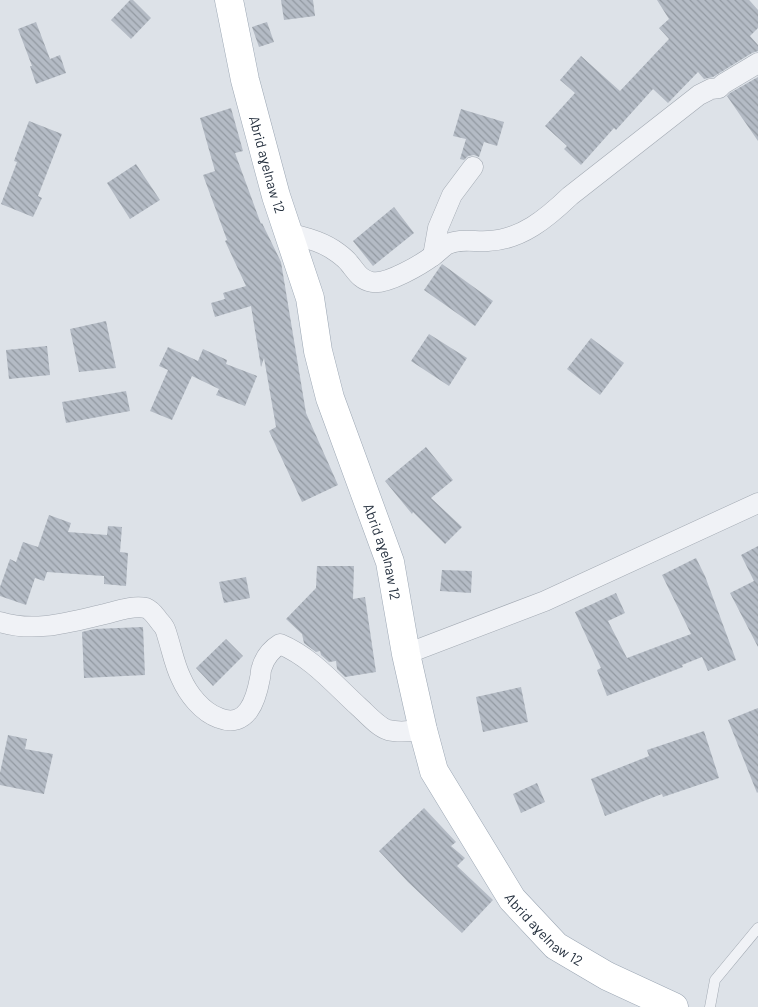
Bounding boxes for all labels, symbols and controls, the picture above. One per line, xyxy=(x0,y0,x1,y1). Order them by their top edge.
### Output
street label: Abrid aɣelnaw 12 xyxy=(246,114,290,215)
street label: Abrid aɣelnaw 12 xyxy=(361,501,405,601)
street label: Abrid aɣelnaw 12 xyxy=(502,890,586,969)

